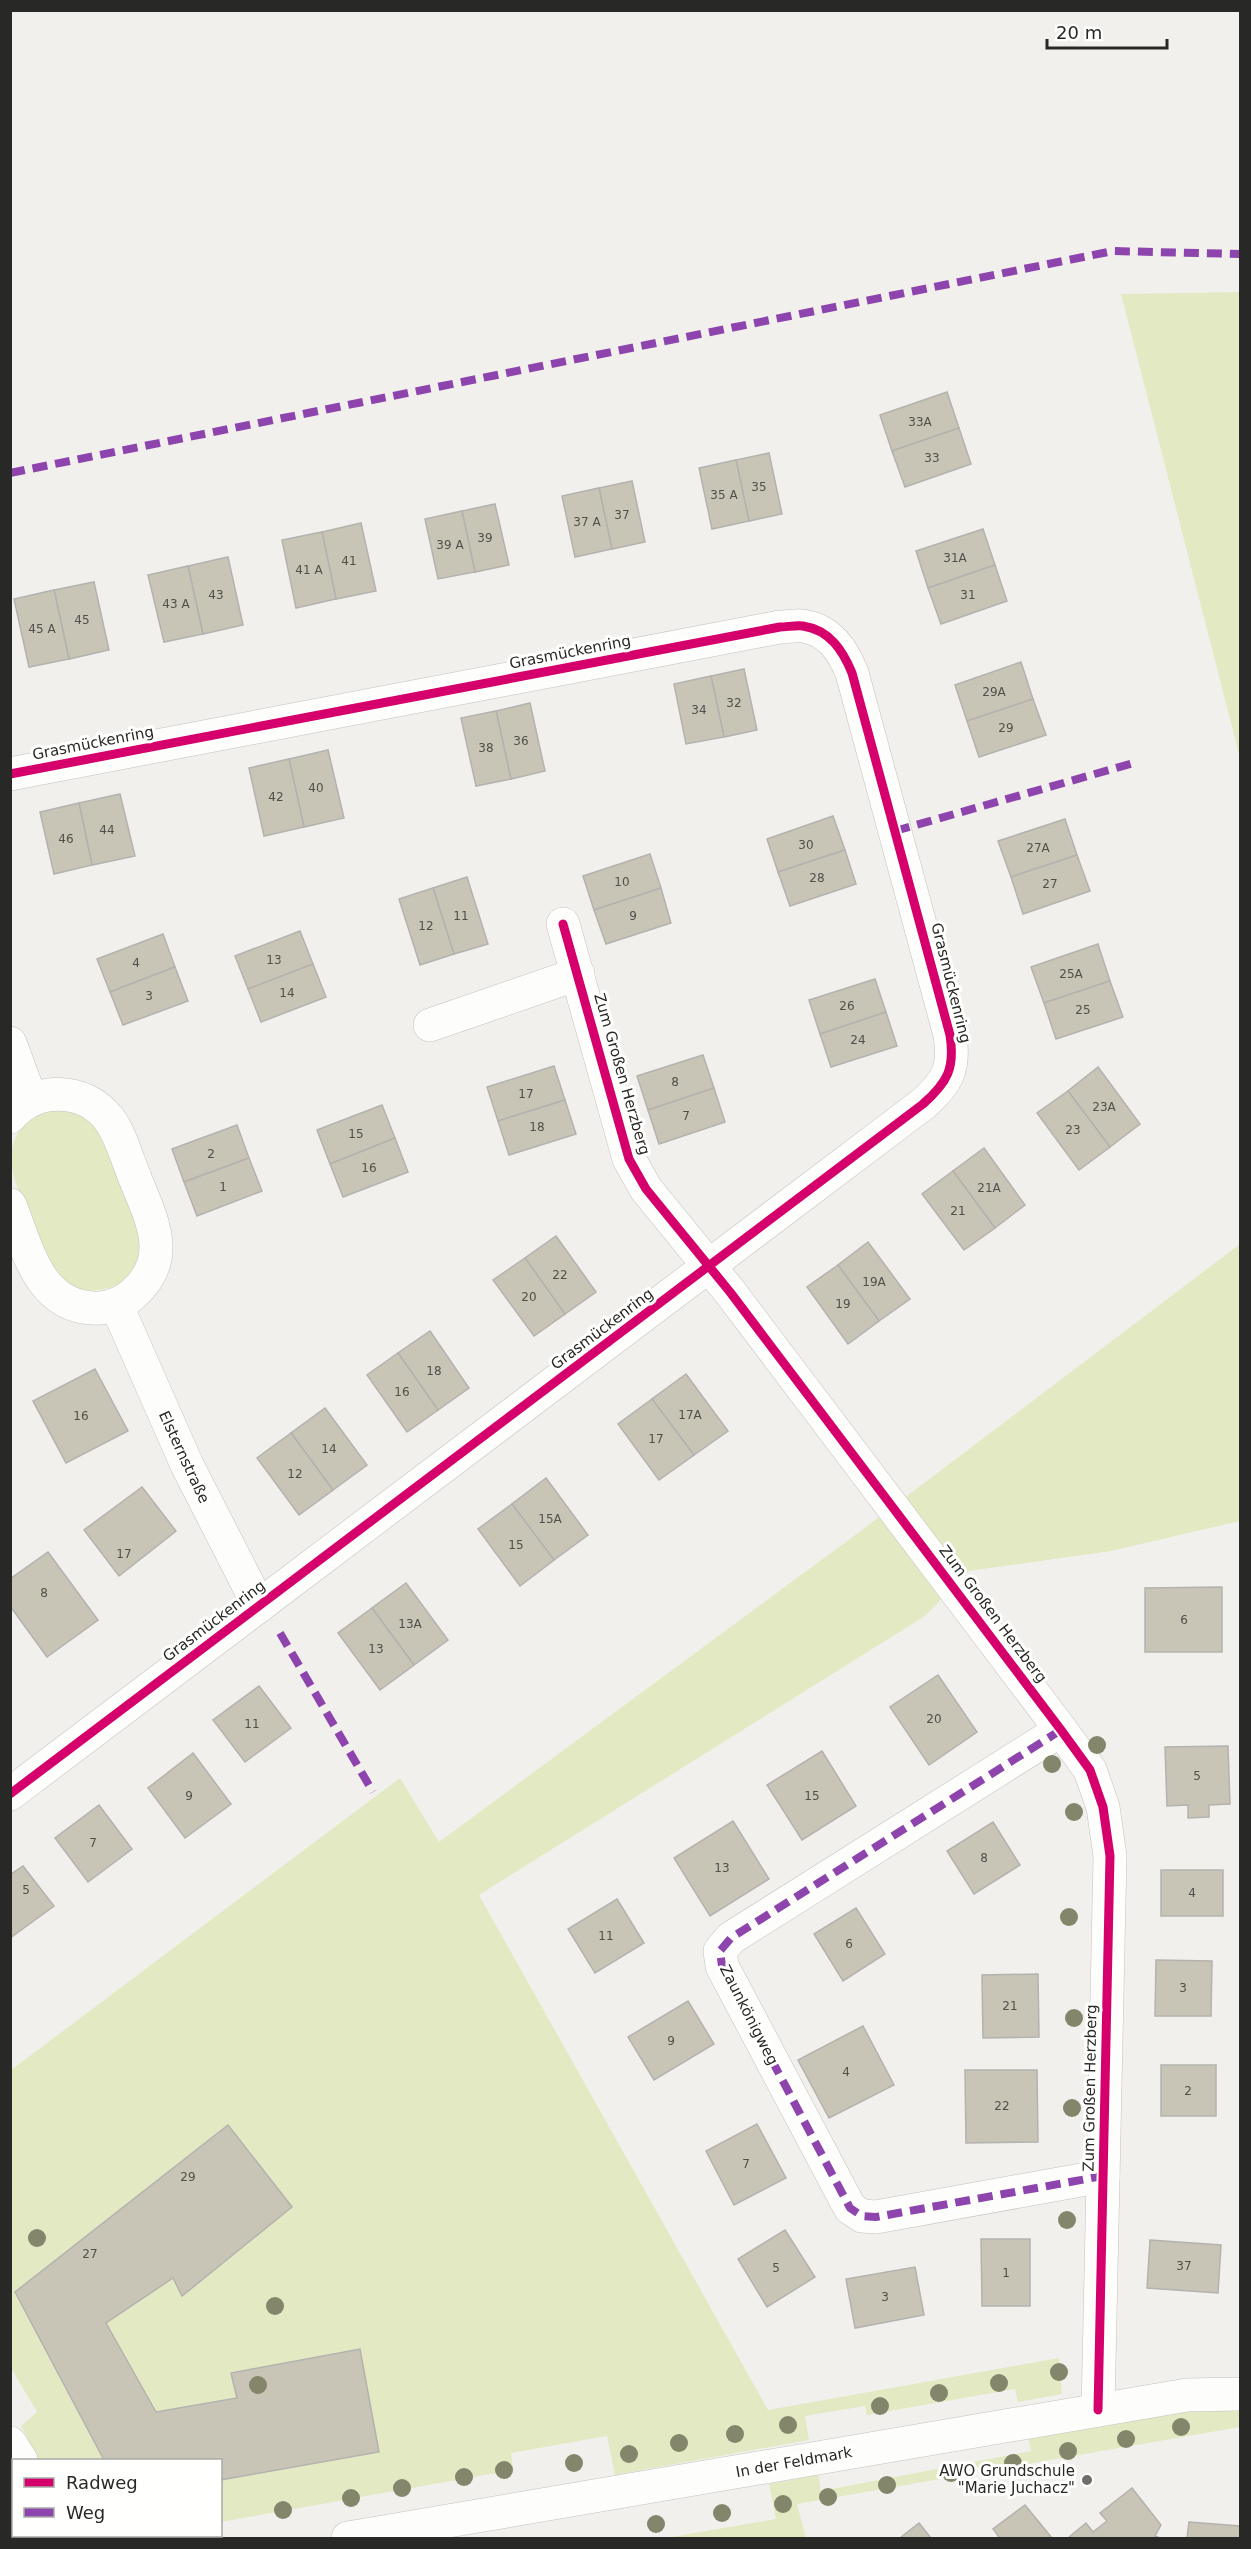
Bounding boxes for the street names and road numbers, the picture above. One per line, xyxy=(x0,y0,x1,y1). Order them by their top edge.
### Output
street label: Grasmückenring xyxy=(508,631,632,673)
street label: Grasmückenring xyxy=(31,722,155,764)
street label: Grasmückenring xyxy=(927,921,975,1045)
street label: Zum Großen Herzberg xyxy=(590,991,654,1157)
street label: Grasmückenring xyxy=(547,1285,657,1373)
street label: Elsternstraße xyxy=(155,1408,213,1506)
street label: Zum Großen Herzberg xyxy=(935,1542,1051,1686)
street label: Grasmückenring xyxy=(159,1577,269,1665)
street label: Zaunkönigweg xyxy=(716,1962,782,2068)
street label: Zum Großen Herzberg xyxy=(1080,2004,1100,2172)
street label: In der Feldmark xyxy=(734,2443,854,2481)

